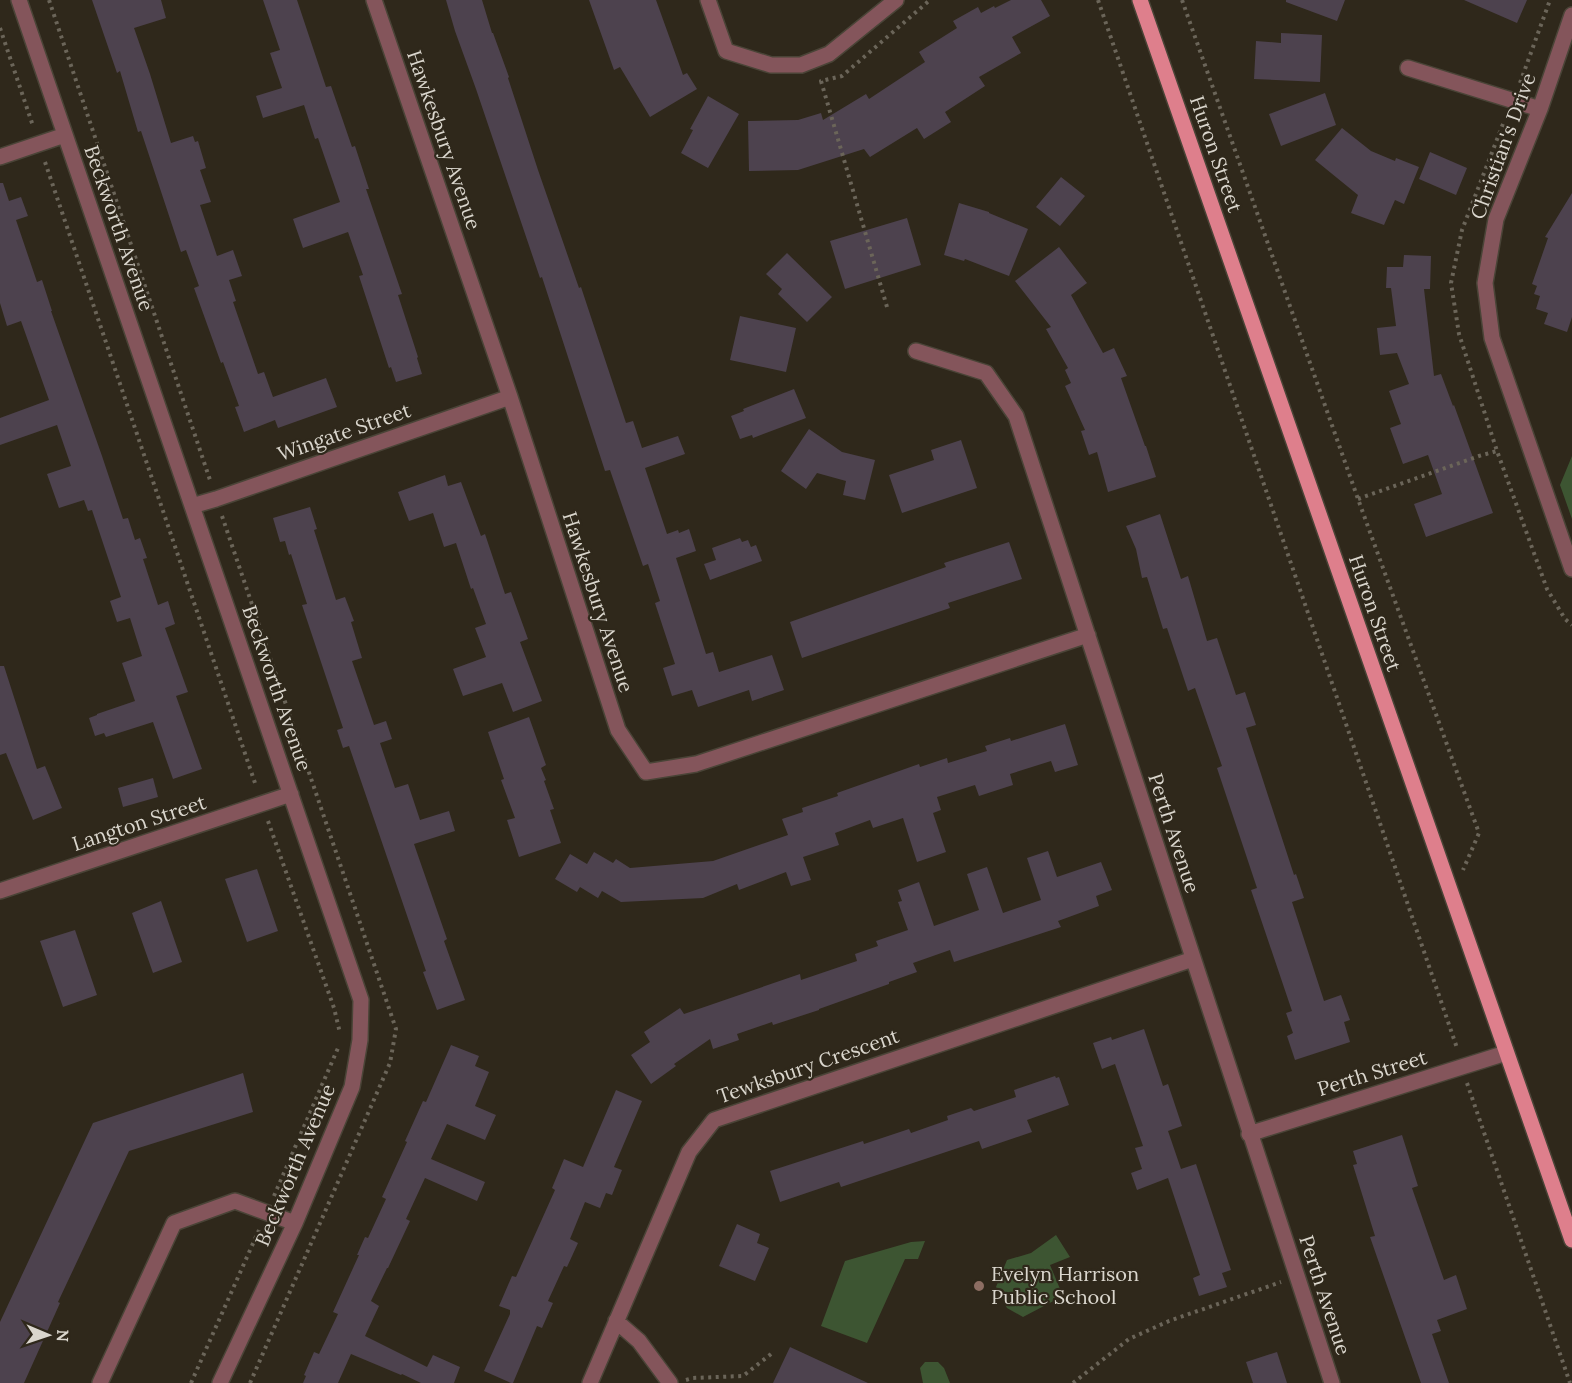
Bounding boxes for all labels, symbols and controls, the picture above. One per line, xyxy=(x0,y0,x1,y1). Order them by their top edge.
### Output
street label: Hawkesbury Avenue xyxy=(402,47,487,233)
street label: Christian's Drive xyxy=(1464,69,1541,222)
street label: Huron Street xyxy=(1185,92,1248,216)
street label: Beckworth Avenue xyxy=(79,142,160,314)
street label: Wingate Street xyxy=(274,397,414,466)
street label: Hawkesbury Avenue xyxy=(557,508,640,695)
street label: Huron Street xyxy=(1344,551,1407,675)
street label: Beckworth Avenue xyxy=(237,602,318,774)
street label: Perth Avenue xyxy=(1143,770,1206,896)
street label: Langton Street xyxy=(69,789,209,856)
street label: Tewksbury Crescent xyxy=(714,1023,902,1108)
street label: Perth Street xyxy=(1314,1044,1430,1101)
street label: Beckworth Avenue xyxy=(249,1080,340,1250)
street label: Perth Avenue xyxy=(1294,1232,1357,1358)
place label: Evelyn Harrison Public School xyxy=(991,1261,1139,1309)
marker: Evelyn Harrison Public School xyxy=(972,1279,986,1293)
north arrow xyxy=(18,1305,78,1365)
text: N xyxy=(53,1329,73,1342)

